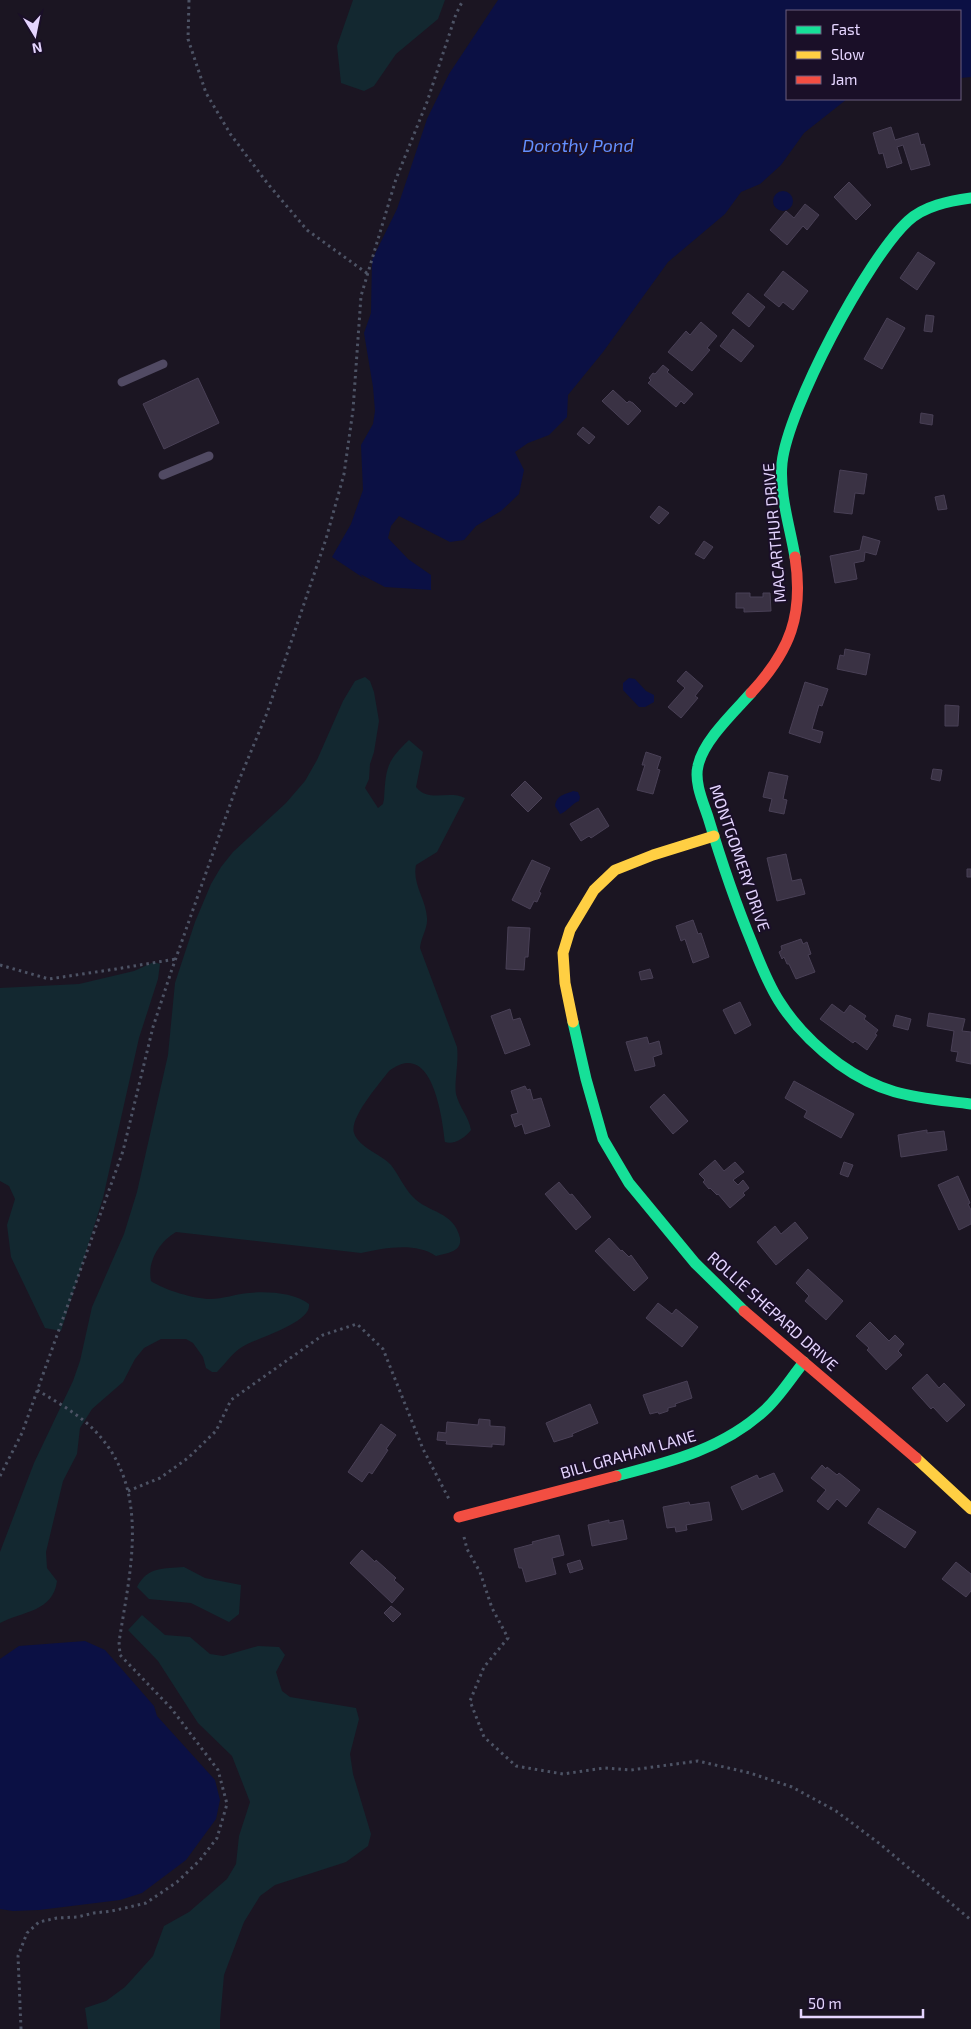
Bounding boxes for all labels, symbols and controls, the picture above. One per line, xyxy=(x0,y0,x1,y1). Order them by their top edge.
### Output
north arrow xyxy=(10,10,60,60)
legend xyxy=(786,10,961,100)
text: Fast xyxy=(831,20,861,38)
text: N xyxy=(31,39,44,58)
text: Slow xyxy=(831,45,865,63)
text: Jam xyxy=(831,70,857,88)
water label: Dorothy Pond xyxy=(522,134,634,156)
street label: MACARTHUR DRIVE xyxy=(758,462,789,604)
street label: MONTGOMERY DRIVE xyxy=(706,782,775,934)
street label: ROLLIE SHEPARD DRIVE xyxy=(704,1247,842,1374)
street label: BILL GRAHAM LANE xyxy=(558,1425,698,1482)
scale bar xyxy=(801,1986,924,2018)
text: 50 m xyxy=(808,1994,842,2012)

